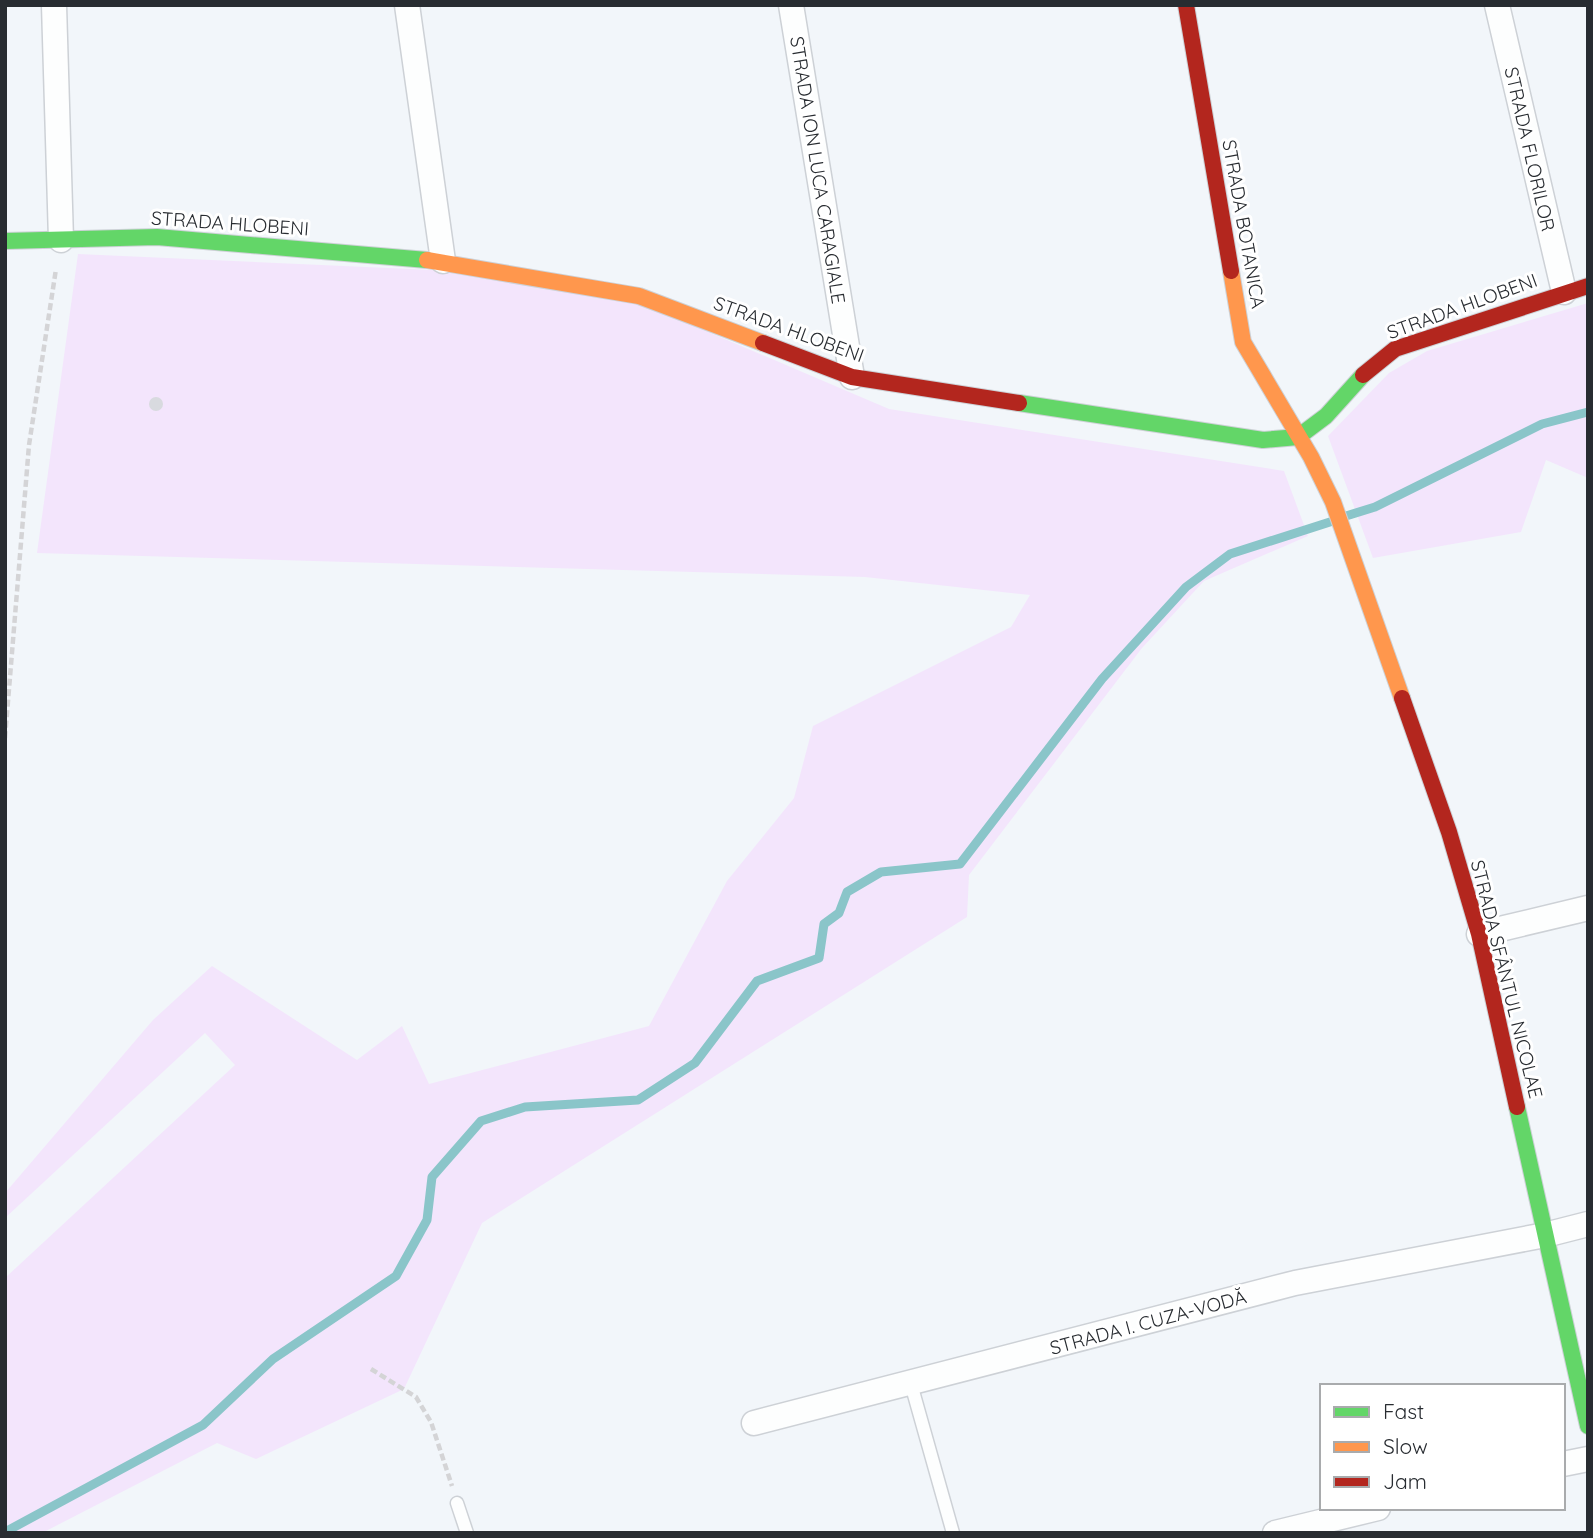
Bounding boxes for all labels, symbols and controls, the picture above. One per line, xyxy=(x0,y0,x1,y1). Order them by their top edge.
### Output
street label: STRADA ION LUCA CARAGIALE xyxy=(785,35,851,305)
street label: STRADA FLORILOR xyxy=(1499,64,1561,234)
street label: STRADA BOTANICA xyxy=(1217,138,1271,310)
street label: STRADA HLOBENI xyxy=(150,206,310,240)
street label: STRADA HLOBENI xyxy=(1384,268,1540,344)
street label: STRADA HLOBENI xyxy=(711,291,867,367)
street label: STRADA SFÂNTUL NICOLAE xyxy=(1466,857,1548,1101)
street label: STRADA I. CUZA-VODĂ xyxy=(1047,1284,1249,1360)
legend xyxy=(1320,1384,1565,1510)
text: Fast xyxy=(1383,1398,1424,1424)
text: Slow xyxy=(1383,1433,1428,1459)
text: Jam xyxy=(1383,1468,1427,1494)

